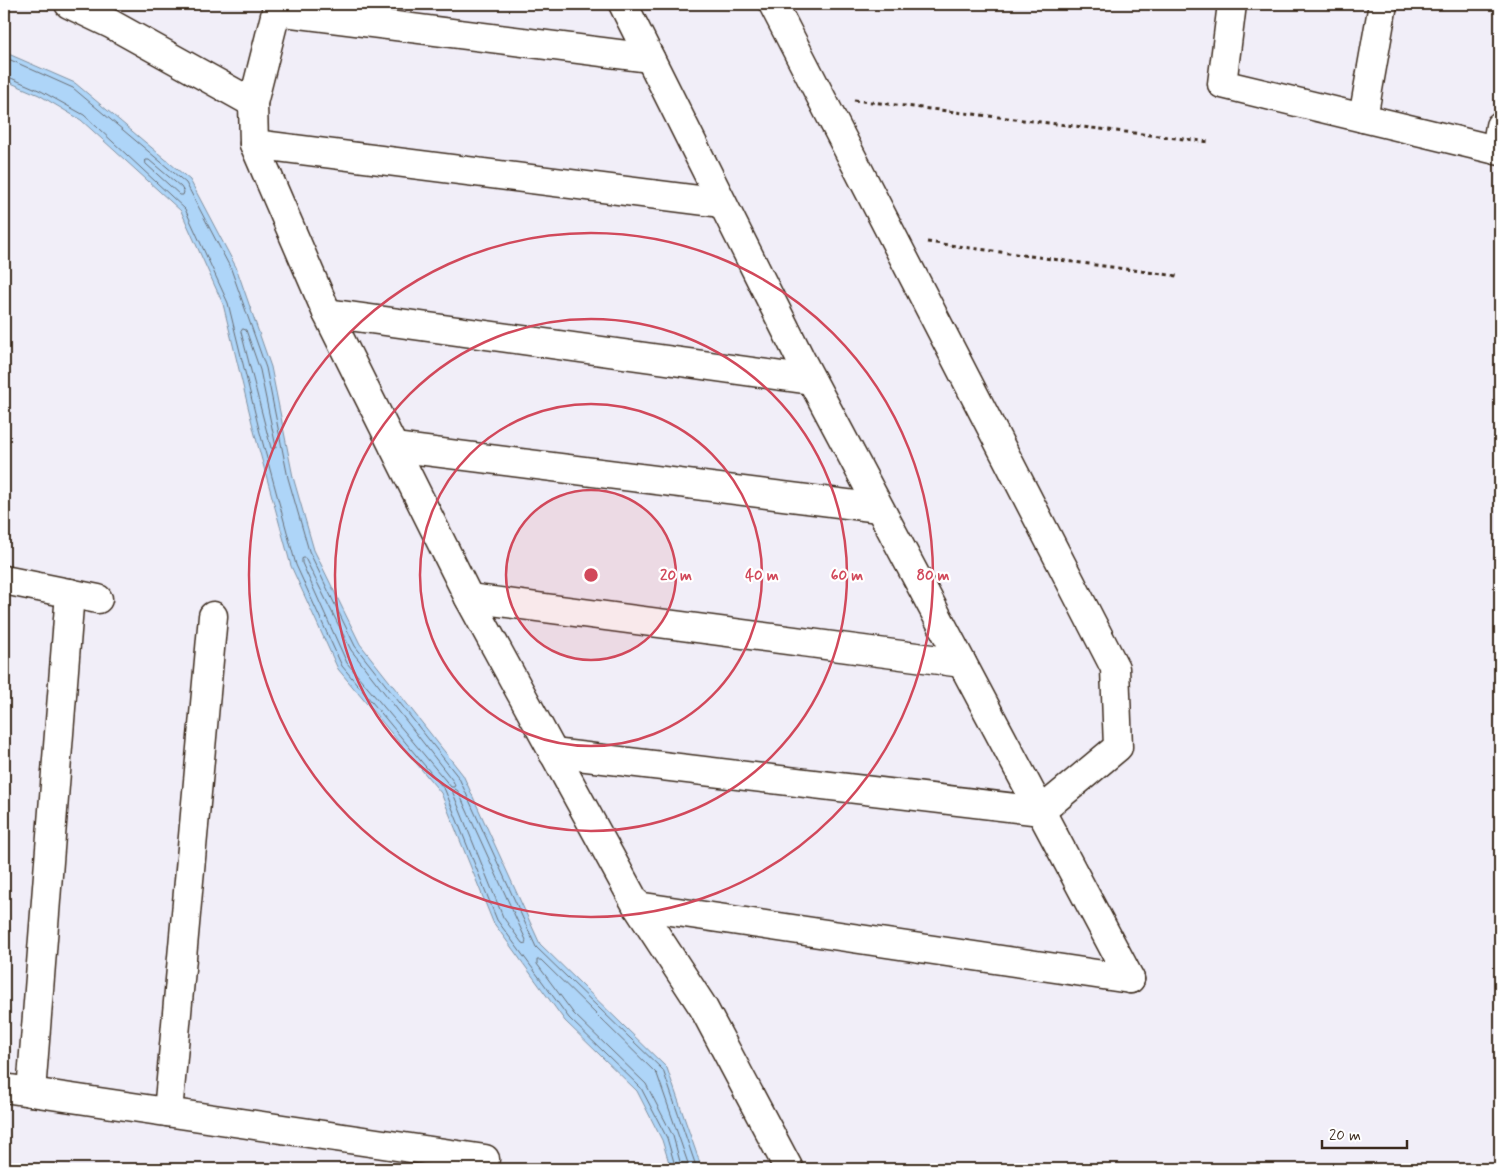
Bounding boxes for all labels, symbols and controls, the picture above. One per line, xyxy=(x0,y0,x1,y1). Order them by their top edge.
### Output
centre of rings xyxy=(582,566,600,584)
text: 20 m xyxy=(660,566,692,586)
text: 40 m xyxy=(745,566,779,586)
text: 60 m xyxy=(831,566,863,586)
text: 80 m xyxy=(916,566,950,586)
scale bar xyxy=(1322,1118,1406,1150)
text: 20 m xyxy=(1329,1126,1361,1146)

